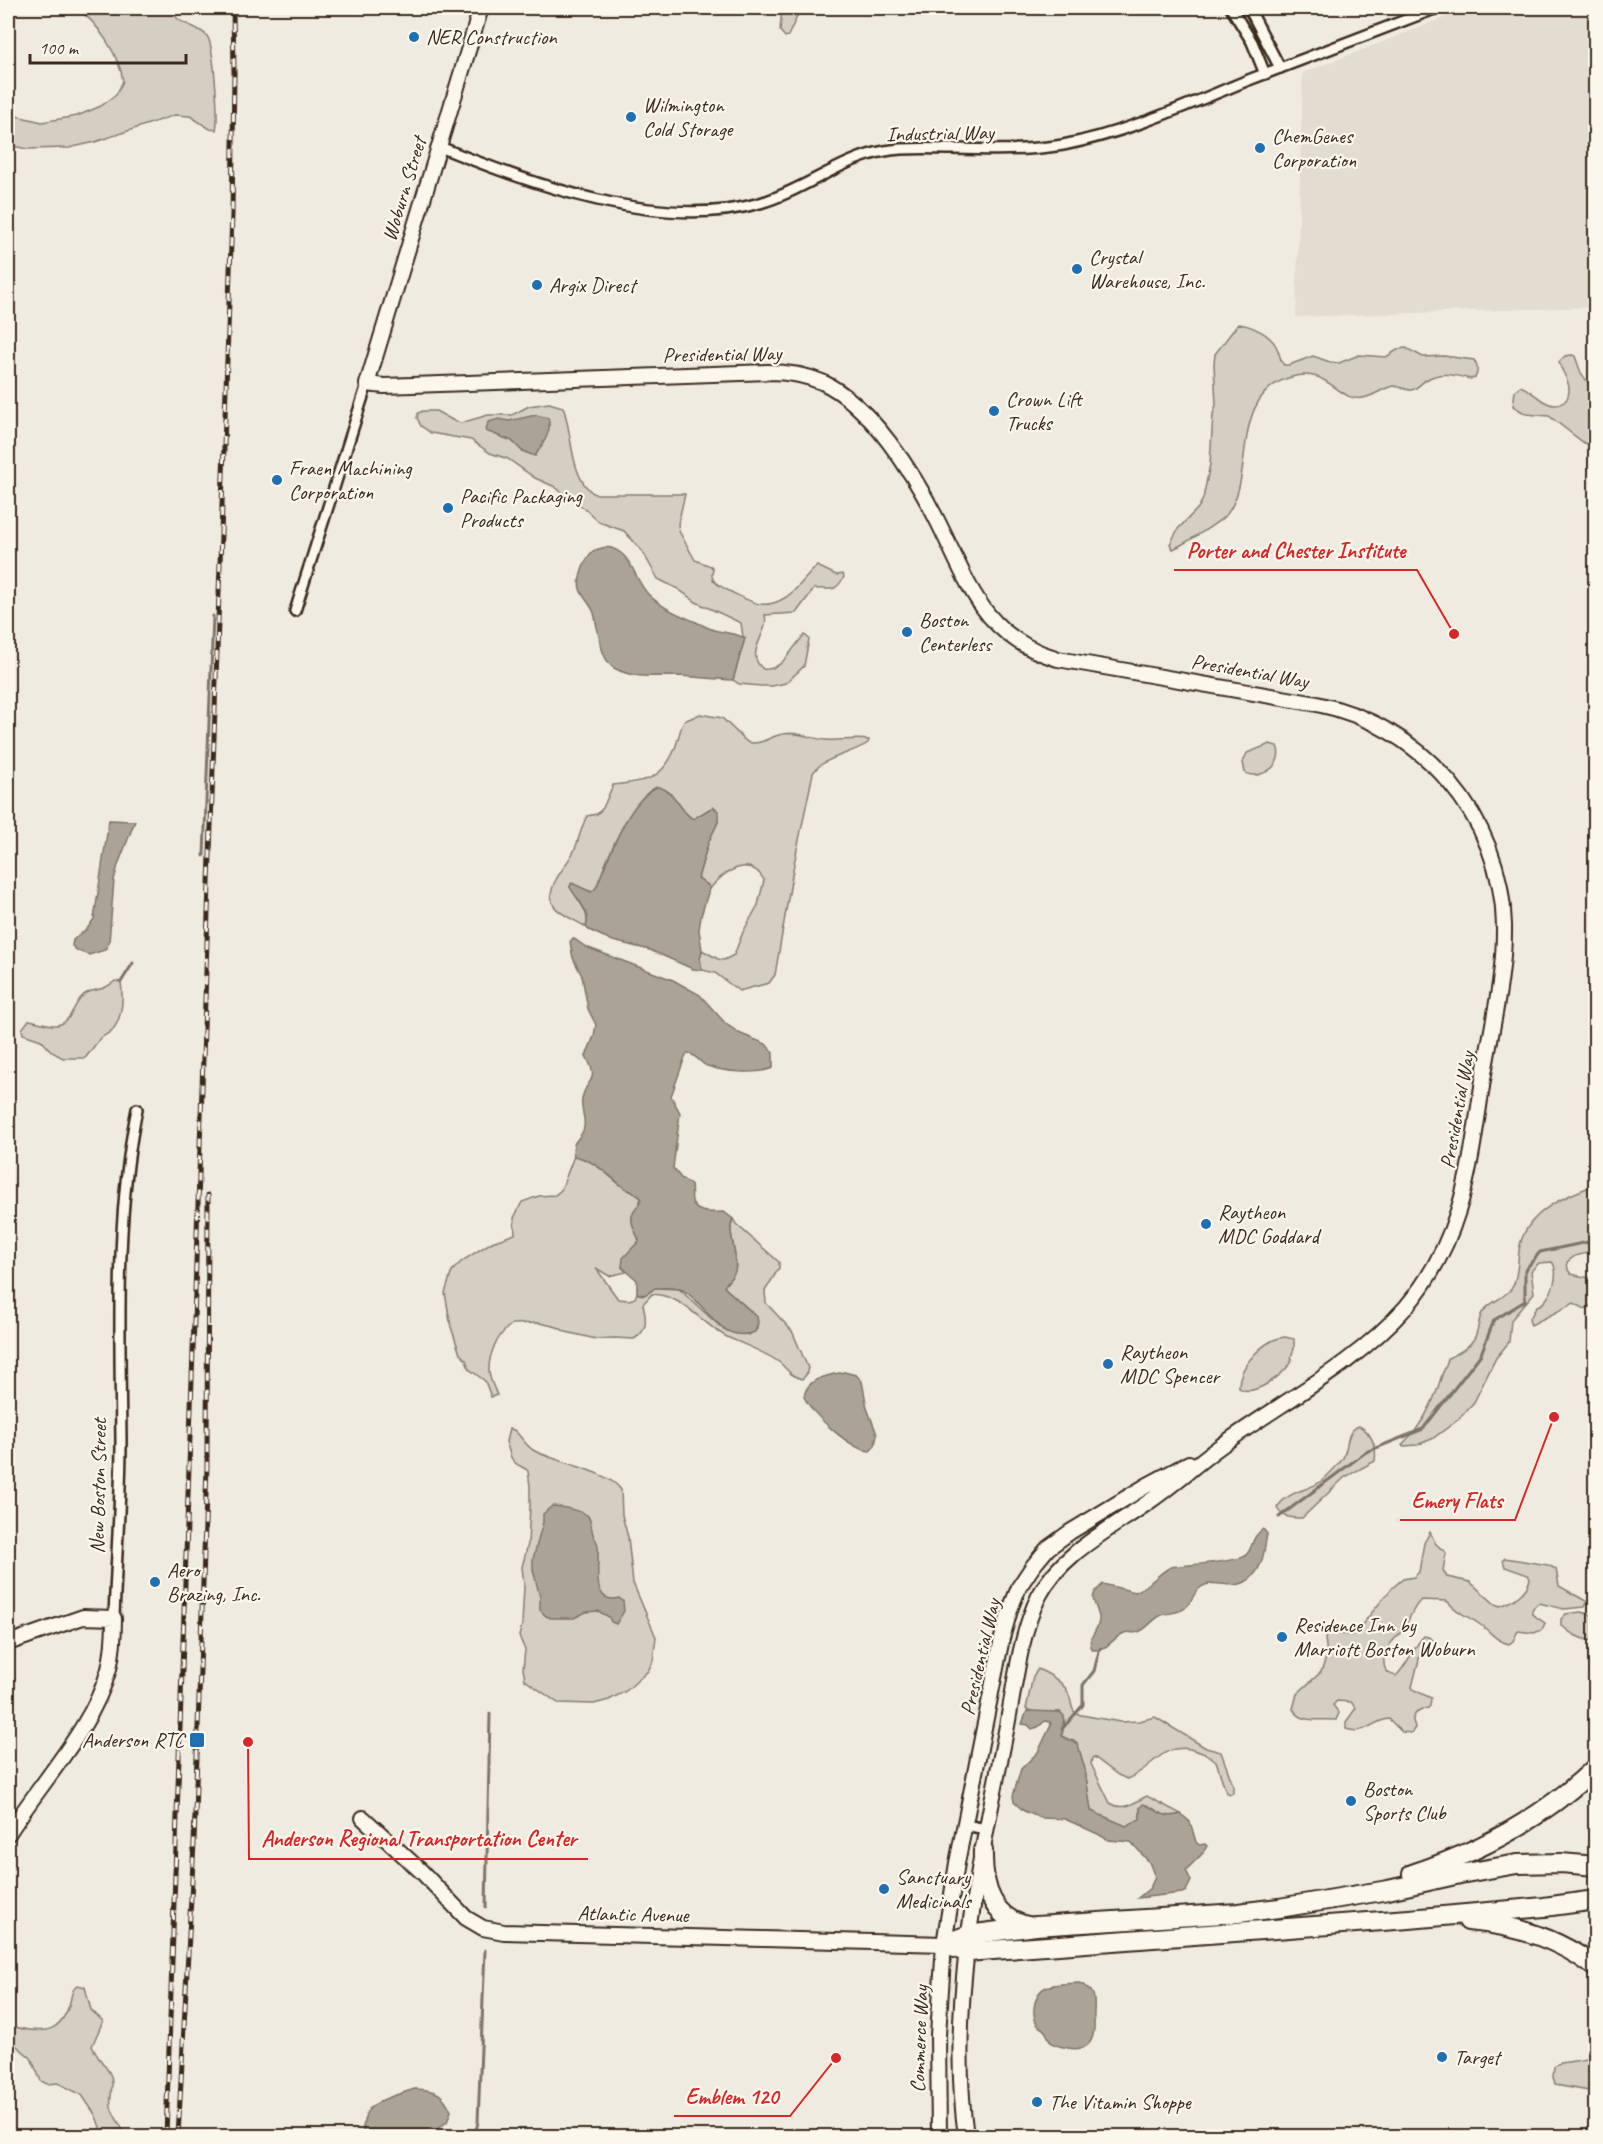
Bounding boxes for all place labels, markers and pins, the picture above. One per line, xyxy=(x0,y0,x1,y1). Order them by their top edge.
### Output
place label: NER Construction xyxy=(426,24,557,50)
marker: NER Construction xyxy=(407,30,421,44)
place label: Wilmington Cold Storage xyxy=(643,92,734,142)
marker: Wilmington Cold Storage xyxy=(624,110,638,124)
place label: ChemGenes Corporation xyxy=(1272,123,1357,173)
marker: ChemGenes Corporation xyxy=(1253,141,1267,155)
place label: Crystal Warehouse, Inc. xyxy=(1089,244,1206,294)
marker: Crystal Warehouse, Inc. xyxy=(1070,262,1084,276)
place label: Argix Direct xyxy=(549,272,638,298)
marker: Argix Direct xyxy=(530,278,544,292)
place label: Crown Lift Trucks xyxy=(1006,386,1083,436)
marker: Crown Lift Trucks xyxy=(987,404,1001,418)
place label: Fraen Machining Corporation xyxy=(289,455,413,505)
marker: Fraen Machining Corporation xyxy=(270,473,284,487)
place label: Pacific Packaging Products xyxy=(460,483,584,533)
marker: Pacific Packaging Products xyxy=(441,501,455,515)
callout: Porter and Chester Institute xyxy=(1174,530,1417,570)
place label: Boston Centerless xyxy=(919,607,993,657)
marker: Boston Centerless xyxy=(900,625,914,639)
place label: Raytheon MDC Goddard xyxy=(1218,1199,1323,1249)
marker: Raytheon MDC Goddard xyxy=(1199,1217,1213,1231)
place label: Raytheon MDC Spencer xyxy=(1120,1339,1222,1389)
marker: Raytheon MDC Spencer xyxy=(1101,1357,1115,1371)
callout: Emery Flats xyxy=(1400,1480,1515,1520)
place label: Aero Brazing, Inc. xyxy=(167,1557,261,1607)
marker: Aero Brazing, Inc. xyxy=(148,1575,162,1589)
place label: Residence Inn by Marriott Boston Woburn xyxy=(1294,1612,1475,1662)
marker: Residence Inn by Marriott Boston Woburn xyxy=(1275,1630,1289,1644)
place label: Anderson RTC xyxy=(82,1727,187,1753)
marker: Anderson RTC xyxy=(188,1731,206,1749)
place label: Boston Sports Club xyxy=(1363,1776,1448,1826)
marker: Boston Sports Club xyxy=(1344,1794,1358,1808)
callout: Anderson Regional Transportation Center xyxy=(249,1819,588,1859)
place label: Sanctuary Medicinals xyxy=(896,1864,973,1914)
marker: Sanctuary Medicinals xyxy=(877,1882,891,1896)
place label: Target xyxy=(1454,2044,1503,2070)
marker: Target xyxy=(1435,2050,1449,2064)
callout: Emblem 120 xyxy=(674,2076,790,2116)
place label: The Vitamin Shoppe xyxy=(1049,2089,1192,2115)
marker: The Vitamin Shoppe xyxy=(1030,2095,1044,2109)

